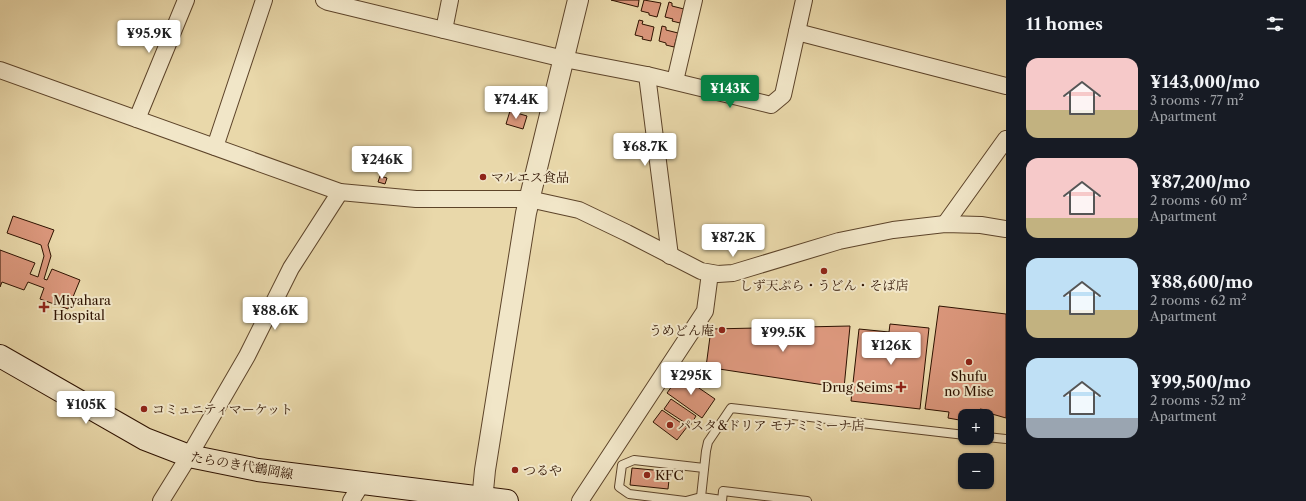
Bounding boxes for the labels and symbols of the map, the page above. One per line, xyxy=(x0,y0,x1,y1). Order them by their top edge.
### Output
pin: ¥95.9K xyxy=(116,20,182,54)
pin: ¥143K xyxy=(702,75,758,109)
pin: ¥74.4K xyxy=(483,86,549,120)
pin: ¥68.7K xyxy=(612,133,678,167)
pin: ¥246K xyxy=(354,146,410,180)
place label: マルエス食品 xyxy=(491,169,569,185)
marker: マルエス食品 xyxy=(478,172,488,182)
pin: ¥87.2K xyxy=(700,224,766,258)
marker: しず天ぷら・うどん・そば店 xyxy=(819,266,829,276)
place label: しず天ぷら・うどん・そば店 xyxy=(739,277,909,293)
place label: Miyahara Hospital xyxy=(53,292,111,323)
pin: ¥88.6K xyxy=(242,297,308,331)
marker: Miyahara Hospital xyxy=(38,301,50,313)
pin: ¥99.5K xyxy=(750,319,816,353)
place label: うめどん庵 xyxy=(649,322,714,338)
marker: うめどん庵 xyxy=(717,325,727,335)
pin: ¥126K xyxy=(863,332,919,366)
marker: Shufu no Mise xyxy=(964,357,974,367)
pin: ¥295K xyxy=(663,362,719,396)
place label: Shufu no Mise xyxy=(944,368,994,399)
place label: Drug Seims xyxy=(822,379,893,395)
marker: Drug Seims xyxy=(896,382,906,392)
pin: ¥105K xyxy=(58,391,114,425)
place label: コミュニティマーケット xyxy=(152,401,293,417)
marker: コミュニティマーケット xyxy=(139,404,149,414)
place label: パスタ&ドリア モナミ ミーナ店 xyxy=(678,417,864,433)
marker: パスタ&ドリア モナミ ミーナ店 xyxy=(665,420,675,430)
street label: たらのき代鶴岡線 xyxy=(189,448,295,482)
place label: つるや xyxy=(523,462,562,478)
marker: つるや xyxy=(510,465,520,475)
place label: KFC xyxy=(655,467,684,483)
marker: KFC xyxy=(642,470,652,480)

